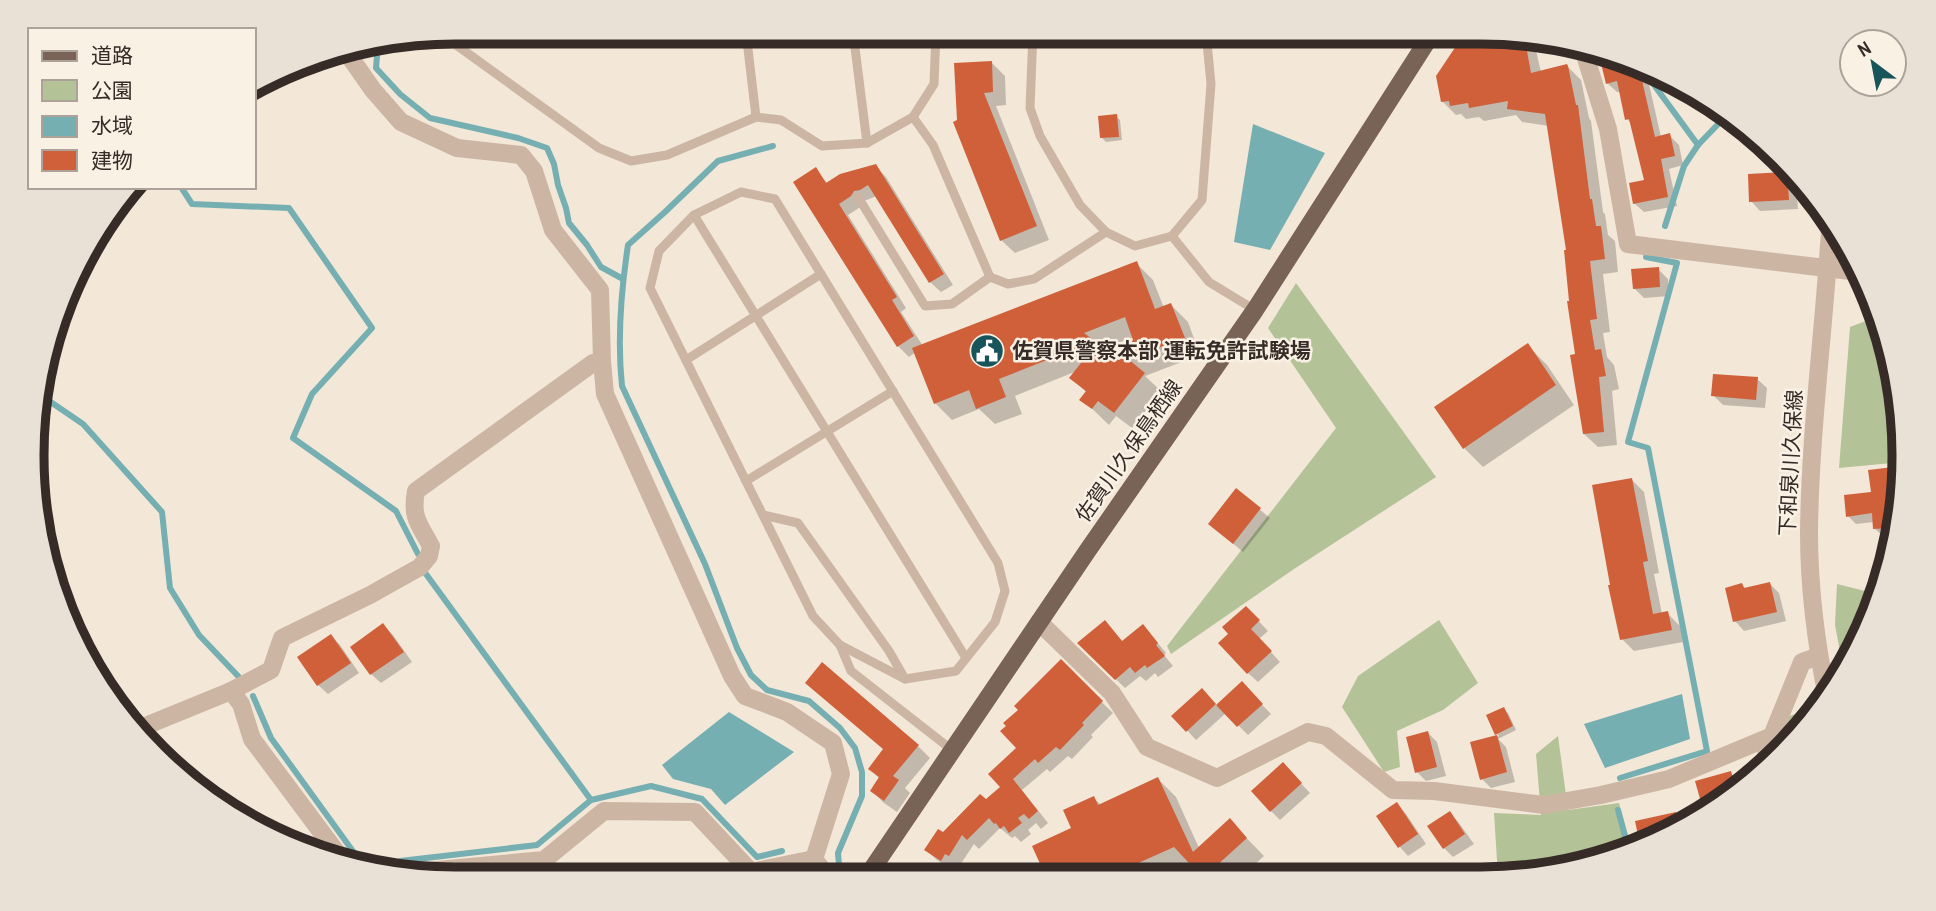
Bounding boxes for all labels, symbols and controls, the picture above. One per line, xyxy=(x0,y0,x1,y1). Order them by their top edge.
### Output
legend xyxy=(28,28,256,189)
north arrow xyxy=(1838,28,1908,98)
text: N xyxy=(1852,35,1876,63)
text: 道路 xyxy=(91,41,133,70)
text: 公園 xyxy=(91,76,133,105)
text: 水域 xyxy=(91,111,133,140)
text: 建物 xyxy=(91,146,133,175)
public building icon: 佐賀県警察本部 運転免許試験場 xyxy=(968,332,1006,370)
place label: 佐賀県警察本部 運転免許試験場 xyxy=(1012,336,1311,365)
street label: 佐賀川久保鳥栖線 xyxy=(1069,374,1189,528)
street label: 下和泉川久保線 xyxy=(1772,389,1809,537)

